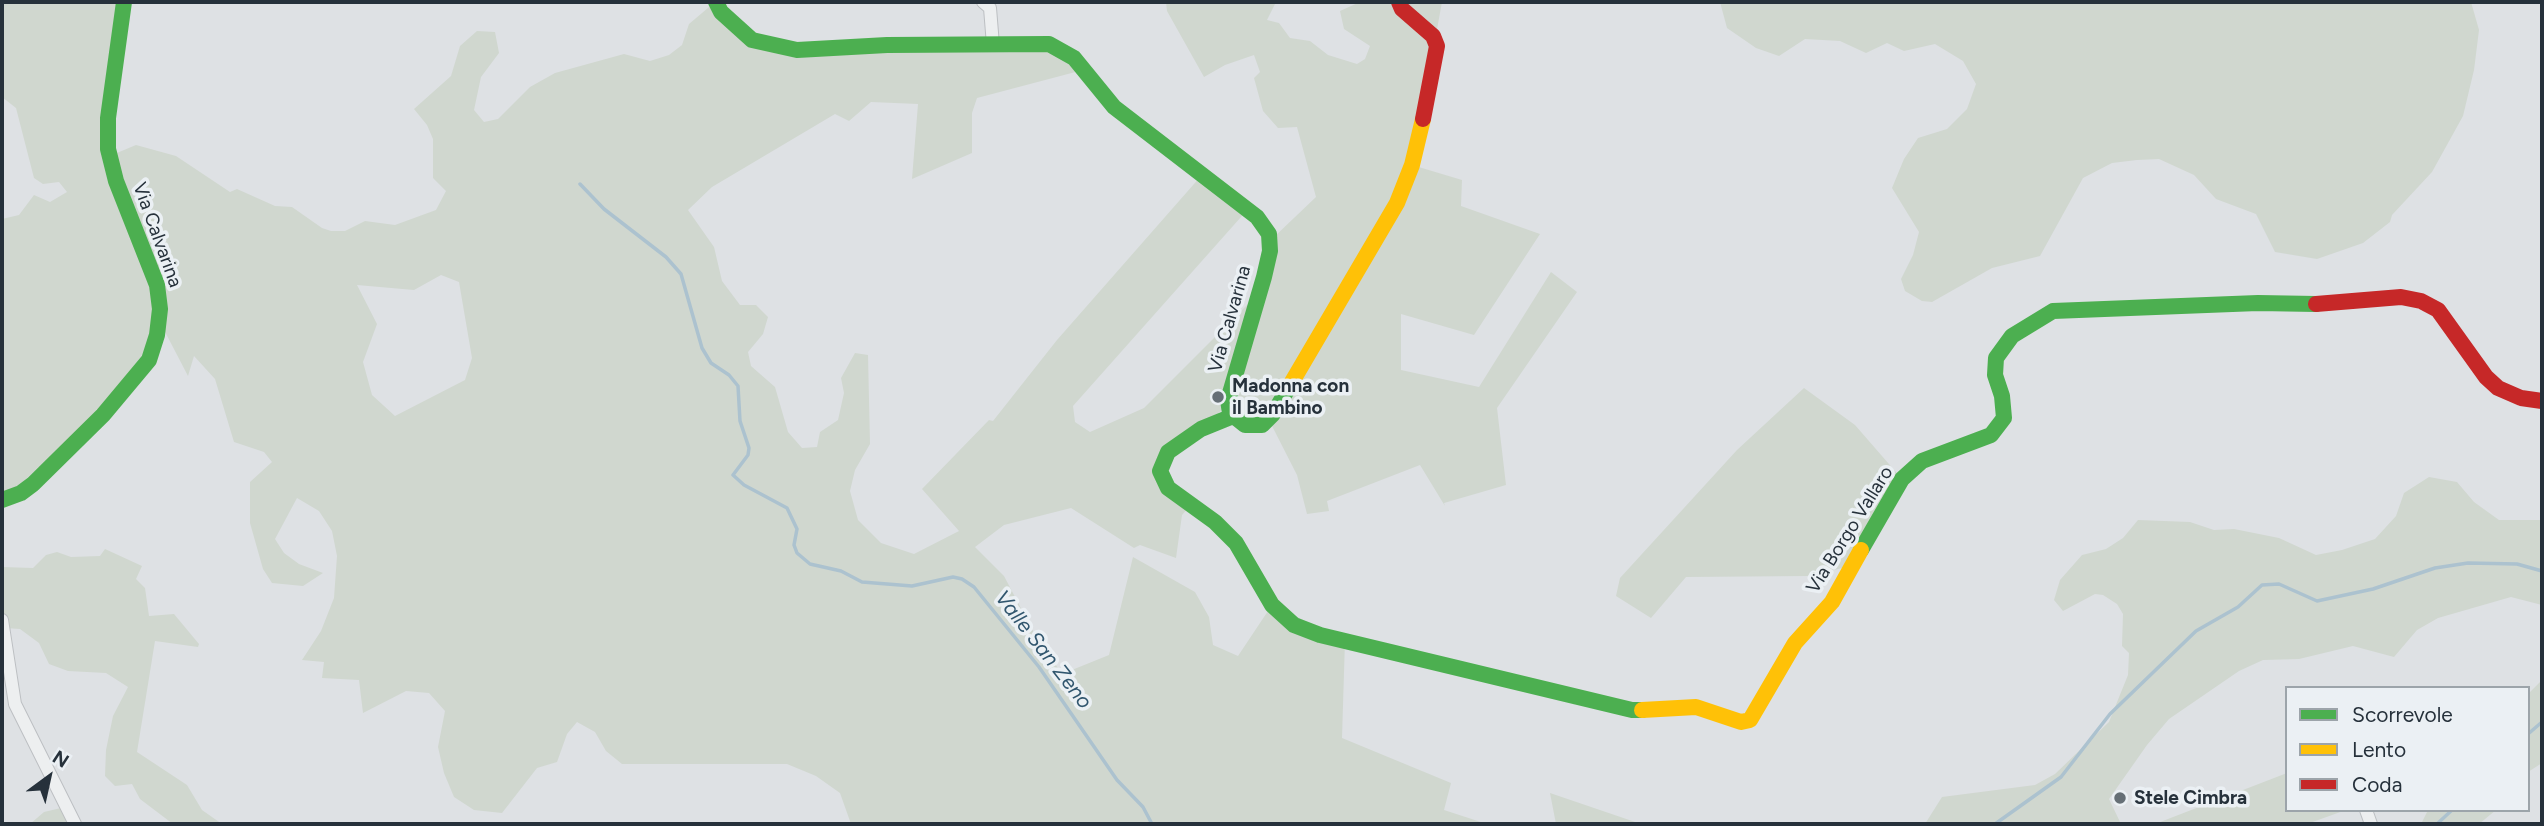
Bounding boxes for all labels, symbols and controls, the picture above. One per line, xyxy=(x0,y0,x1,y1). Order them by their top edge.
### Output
street label: Via Calvarina xyxy=(127,179,187,291)
street label: Via Calvarina xyxy=(1204,263,1256,375)
place label: Madonna con il Bambino xyxy=(1232,375,1349,419)
marker: Madonna con il Bambino xyxy=(1210,389,1226,405)
street label: Via Borgo Vallaro xyxy=(1802,462,1898,598)
water label: Valle San Zeno xyxy=(989,586,1097,714)
legend xyxy=(2285,686,2530,812)
text: Scorrevole xyxy=(2352,702,2453,727)
text: Lento xyxy=(2352,737,2406,762)
north arrow xyxy=(14,742,84,812)
text: N xyxy=(48,745,73,773)
text: Coda xyxy=(2352,772,2402,797)
place label: Stele Cimbra xyxy=(2134,787,2247,809)
marker: Stele Cimbra xyxy=(2112,790,2128,806)

